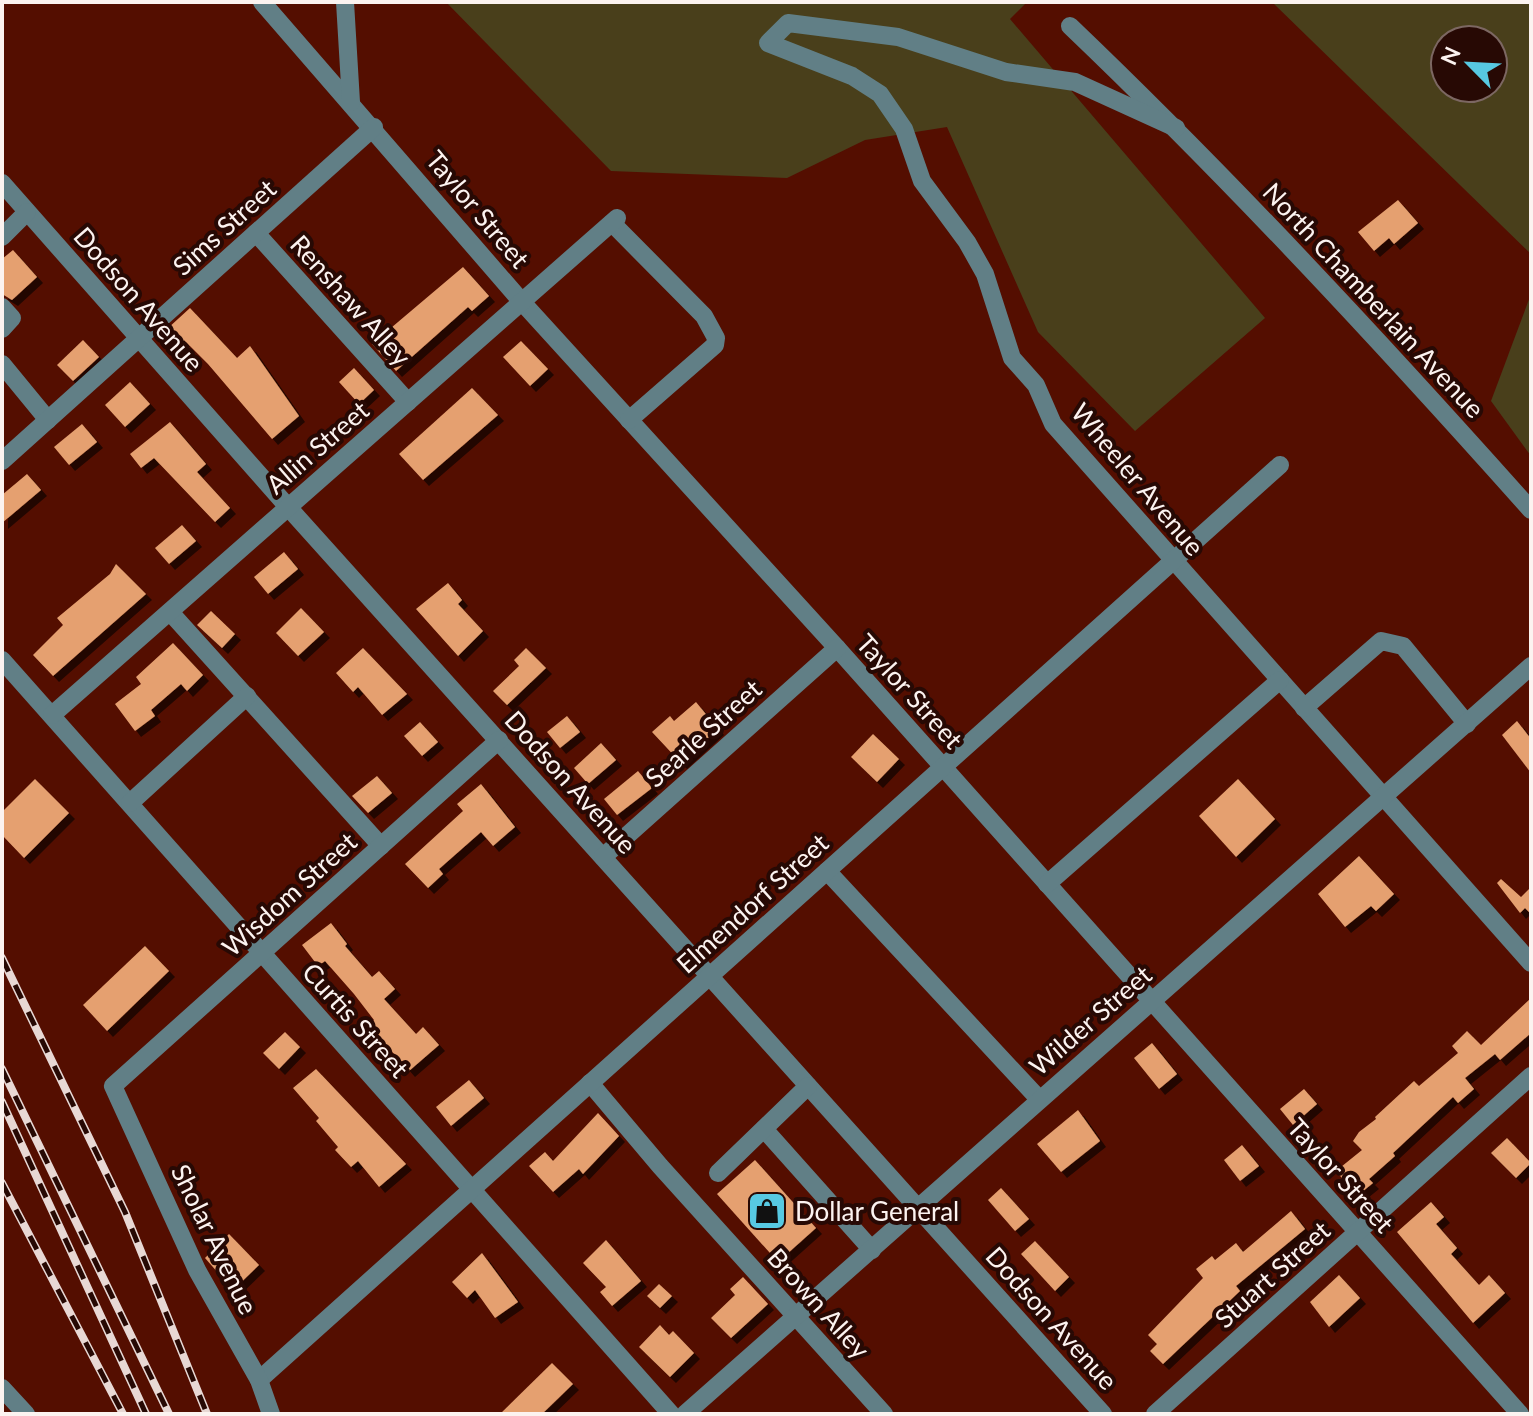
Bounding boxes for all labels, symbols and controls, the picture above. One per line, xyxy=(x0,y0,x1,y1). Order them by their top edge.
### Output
north arrow xyxy=(1429,24,1509,104)
text: N xyxy=(1434,42,1466,69)
street label: Taylor Street xyxy=(420,144,537,275)
street label: Sims Street xyxy=(166,172,283,282)
street label: North Chamberlain Avenue xyxy=(1257,176,1491,424)
street label: Dodson Avenue xyxy=(67,220,211,378)
street label: Renshaw Alley xyxy=(284,228,418,372)
street label: Allin Street xyxy=(259,393,375,500)
street label: Wheeler Avenue xyxy=(1065,396,1211,562)
street label: Taylor Street xyxy=(850,627,970,755)
street label: Searle Street xyxy=(638,672,768,793)
street label: Dodson Avenue xyxy=(498,704,644,860)
street label: Wisdom Street xyxy=(215,825,363,963)
street label: Elmendorf Street xyxy=(670,826,835,980)
street label: Curtis Street xyxy=(296,956,416,1085)
street label: Wilder Street xyxy=(1022,958,1158,1082)
street label: Taylor Street xyxy=(1281,1111,1401,1239)
street label: Sholar Avenue xyxy=(165,1159,265,1319)
shop icon: Dollar General xyxy=(746,1190,788,1232)
place label: Dollar General xyxy=(795,1195,959,1227)
street label: Stuart Street xyxy=(1208,1213,1337,1334)
street label: Dodson Avenue xyxy=(979,1240,1125,1396)
street label: Brown Alley xyxy=(761,1241,877,1365)

